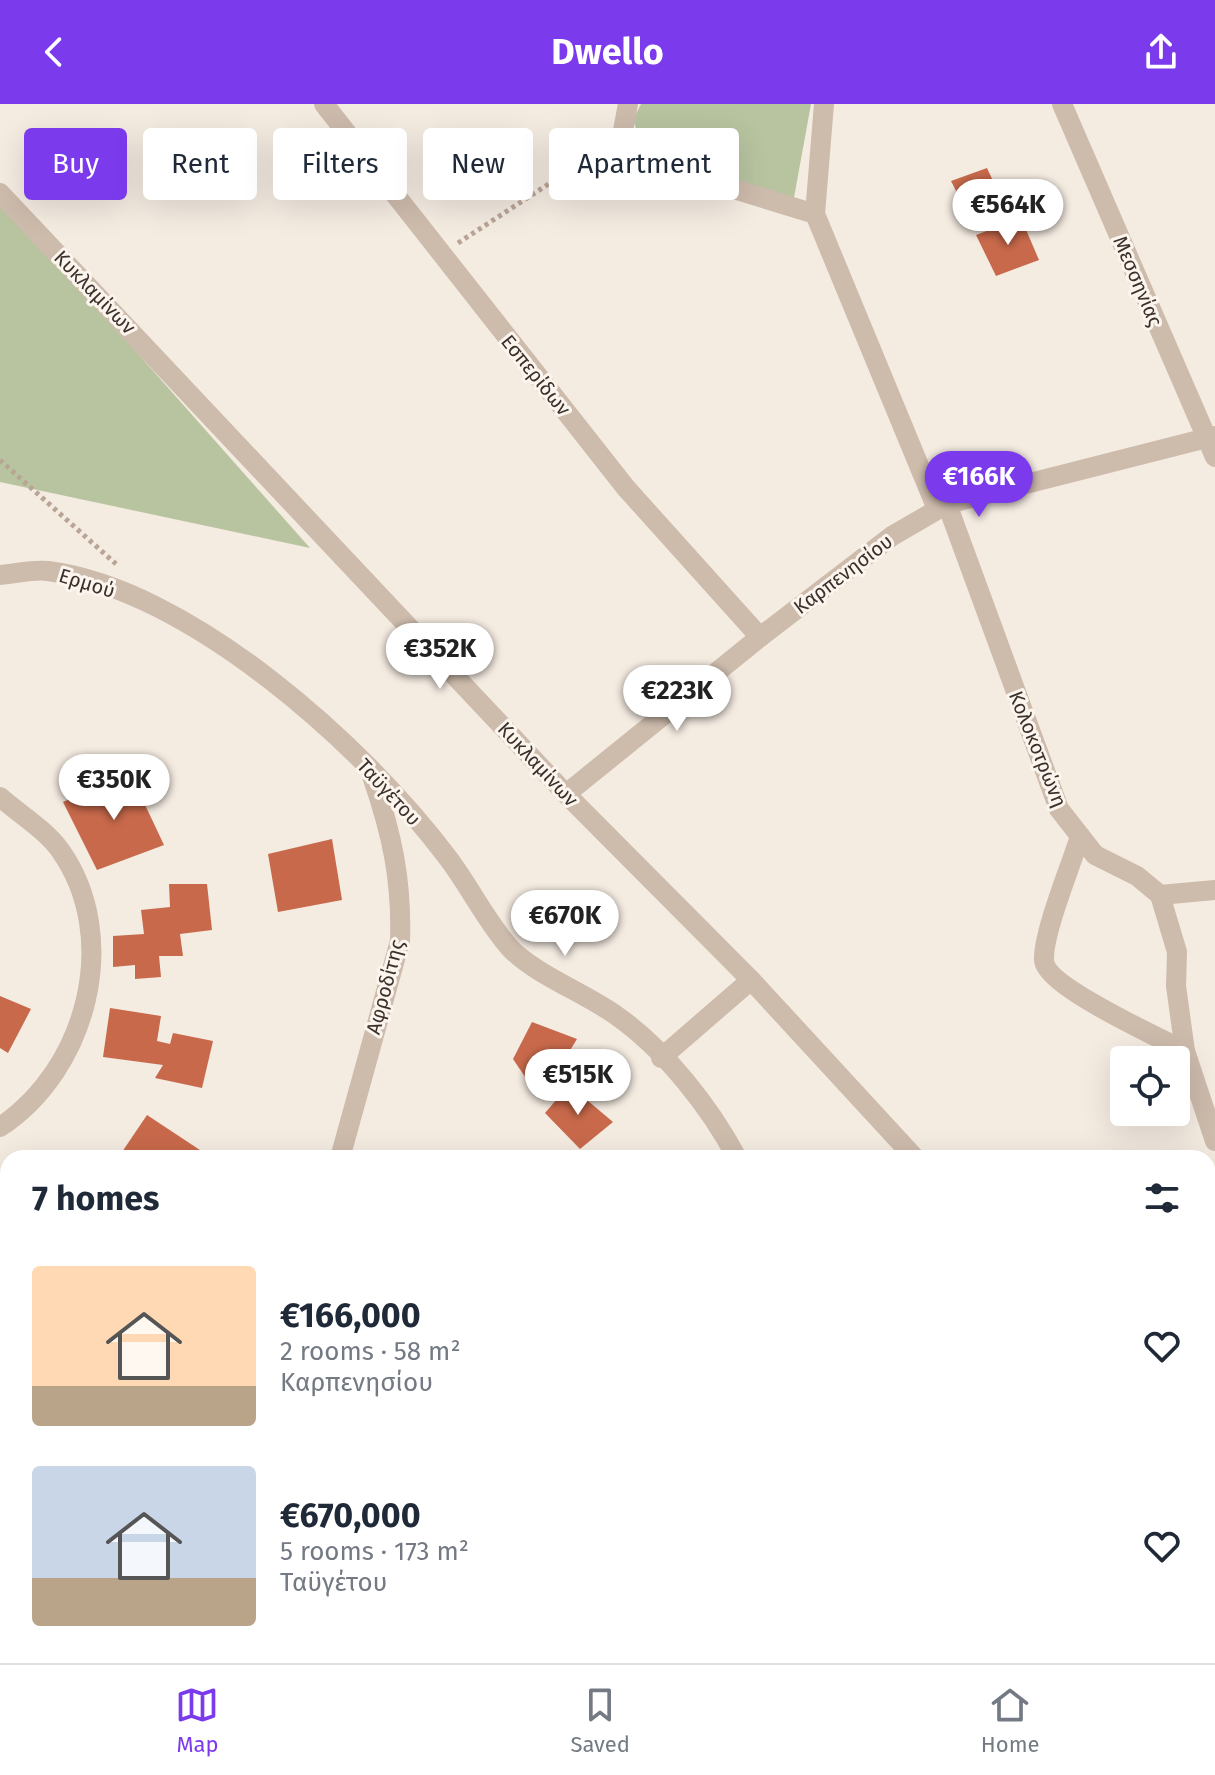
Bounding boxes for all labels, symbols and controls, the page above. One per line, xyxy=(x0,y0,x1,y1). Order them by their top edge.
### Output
icon: back xyxy=(32,30,76,74)
text: Dwello xyxy=(551,30,664,74)
icon: share xyxy=(1139,30,1183,74)
chip: Buy xyxy=(24,128,127,200)
chip: Rent xyxy=(143,128,257,200)
chip: Filters xyxy=(273,128,407,200)
chip: New xyxy=(423,128,533,200)
chip: Apartment xyxy=(549,128,739,200)
pin: €564K xyxy=(952,179,1064,247)
text: €564K xyxy=(970,189,1046,220)
street label: Μεσσηνίας xyxy=(1108,232,1168,330)
street label: Κυκλαμίνων xyxy=(49,245,141,339)
street label: Εσπερίδων xyxy=(496,330,576,421)
pin: €166K xyxy=(923,451,1035,519)
text: €166K xyxy=(943,461,1015,492)
street label: Καρπενησίου xyxy=(789,529,897,619)
street label: Ερμού xyxy=(56,563,118,603)
pin: €352K xyxy=(384,623,496,691)
text: €352K xyxy=(404,633,476,664)
pin: €223K xyxy=(621,665,733,733)
text: €223K xyxy=(641,675,713,706)
street label: Κολοκοτρώνη xyxy=(1004,687,1072,811)
street label: Κυκλαμίνων xyxy=(493,717,584,812)
pin: €350K xyxy=(58,754,170,822)
street label: Ταϋγέτου xyxy=(352,754,426,830)
text: €350K xyxy=(77,764,151,795)
pin: €670K xyxy=(509,890,621,958)
text: €670K xyxy=(529,900,601,931)
street label: Αφροδίτης xyxy=(361,937,409,1037)
map controls xyxy=(1110,1046,1190,1126)
button: locate xyxy=(1110,1046,1190,1126)
pin: €515K xyxy=(522,1049,634,1117)
text: €515K xyxy=(543,1059,613,1090)
icon: filters xyxy=(1140,1176,1184,1220)
text: 7 homes xyxy=(32,1178,159,1219)
text: €166,000 xyxy=(280,1295,421,1336)
icon: home xyxy=(96,1298,192,1394)
icon: heart xyxy=(1140,1324,1184,1368)
text: 2 rooms · 58 m² xyxy=(280,1336,461,1367)
text: Καρπενησίου xyxy=(280,1367,433,1398)
text: €670,000 xyxy=(280,1495,421,1536)
icon: home xyxy=(96,1498,192,1594)
icon: heart xyxy=(1140,1524,1184,1568)
text: 5 rooms · 173 m² xyxy=(280,1536,469,1567)
text: Ταϋγέτου xyxy=(280,1567,387,1598)
tab: Map xyxy=(175,1683,219,1758)
tab: Saved xyxy=(570,1683,630,1758)
tab: Home xyxy=(981,1683,1040,1758)

